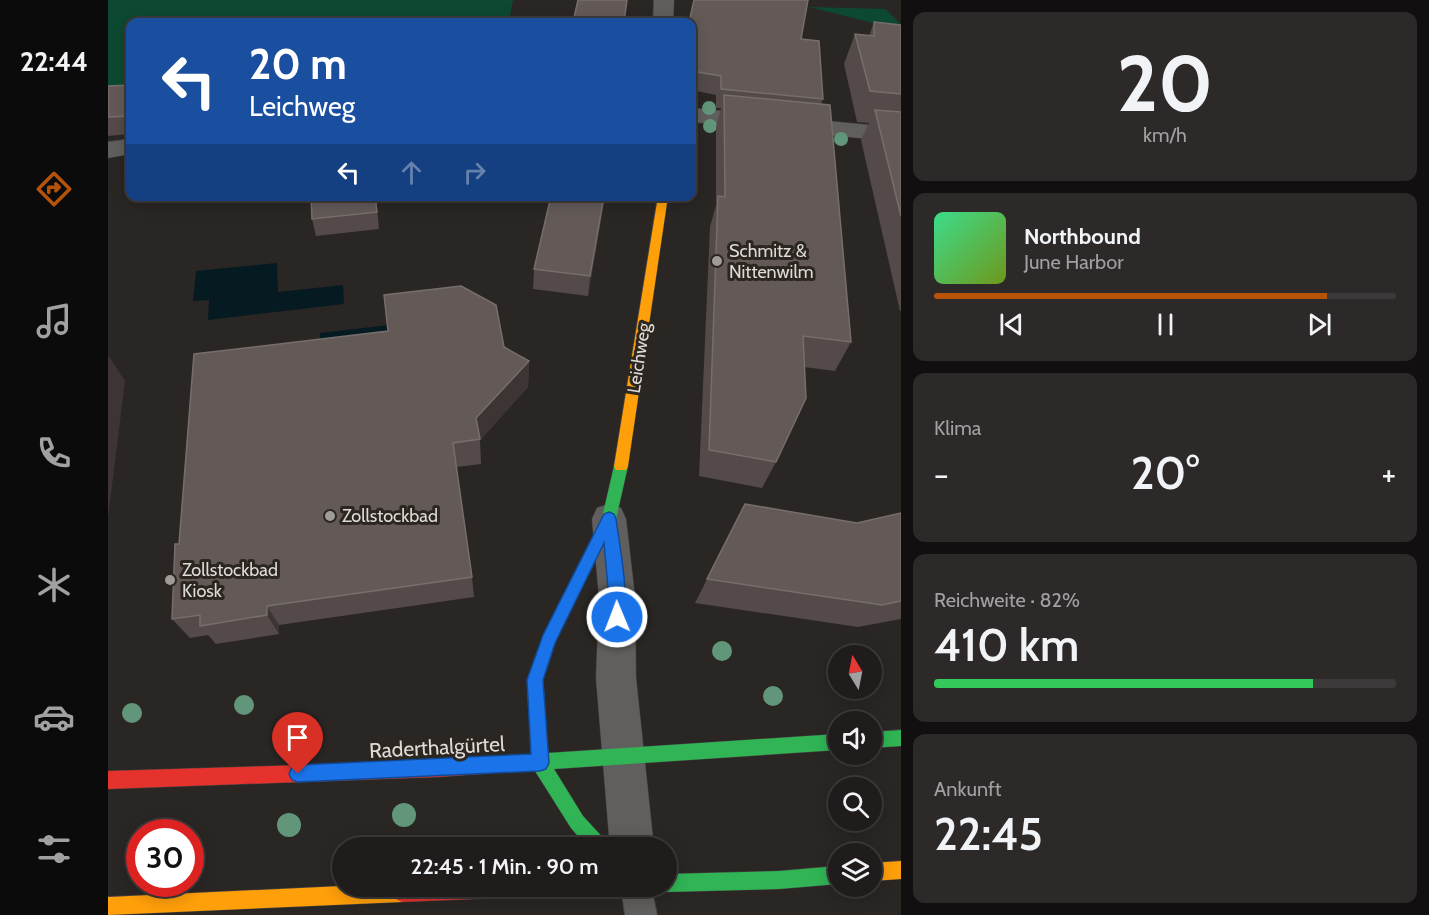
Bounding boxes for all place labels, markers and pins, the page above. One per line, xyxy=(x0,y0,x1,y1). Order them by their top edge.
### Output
place label: Schmitz & Nittenwilm xyxy=(729,240,813,283)
marker: Schmitz & Nittenwilm xyxy=(710,254,724,268)
place label: Zollstockbad xyxy=(342,505,438,527)
marker: Zollstockbad xyxy=(323,509,337,523)
place label: Zollstockbad Kiosk xyxy=(182,559,278,602)
marker: Zollstockbad Kiosk xyxy=(163,573,177,587)
pin xyxy=(272,712,323,774)

